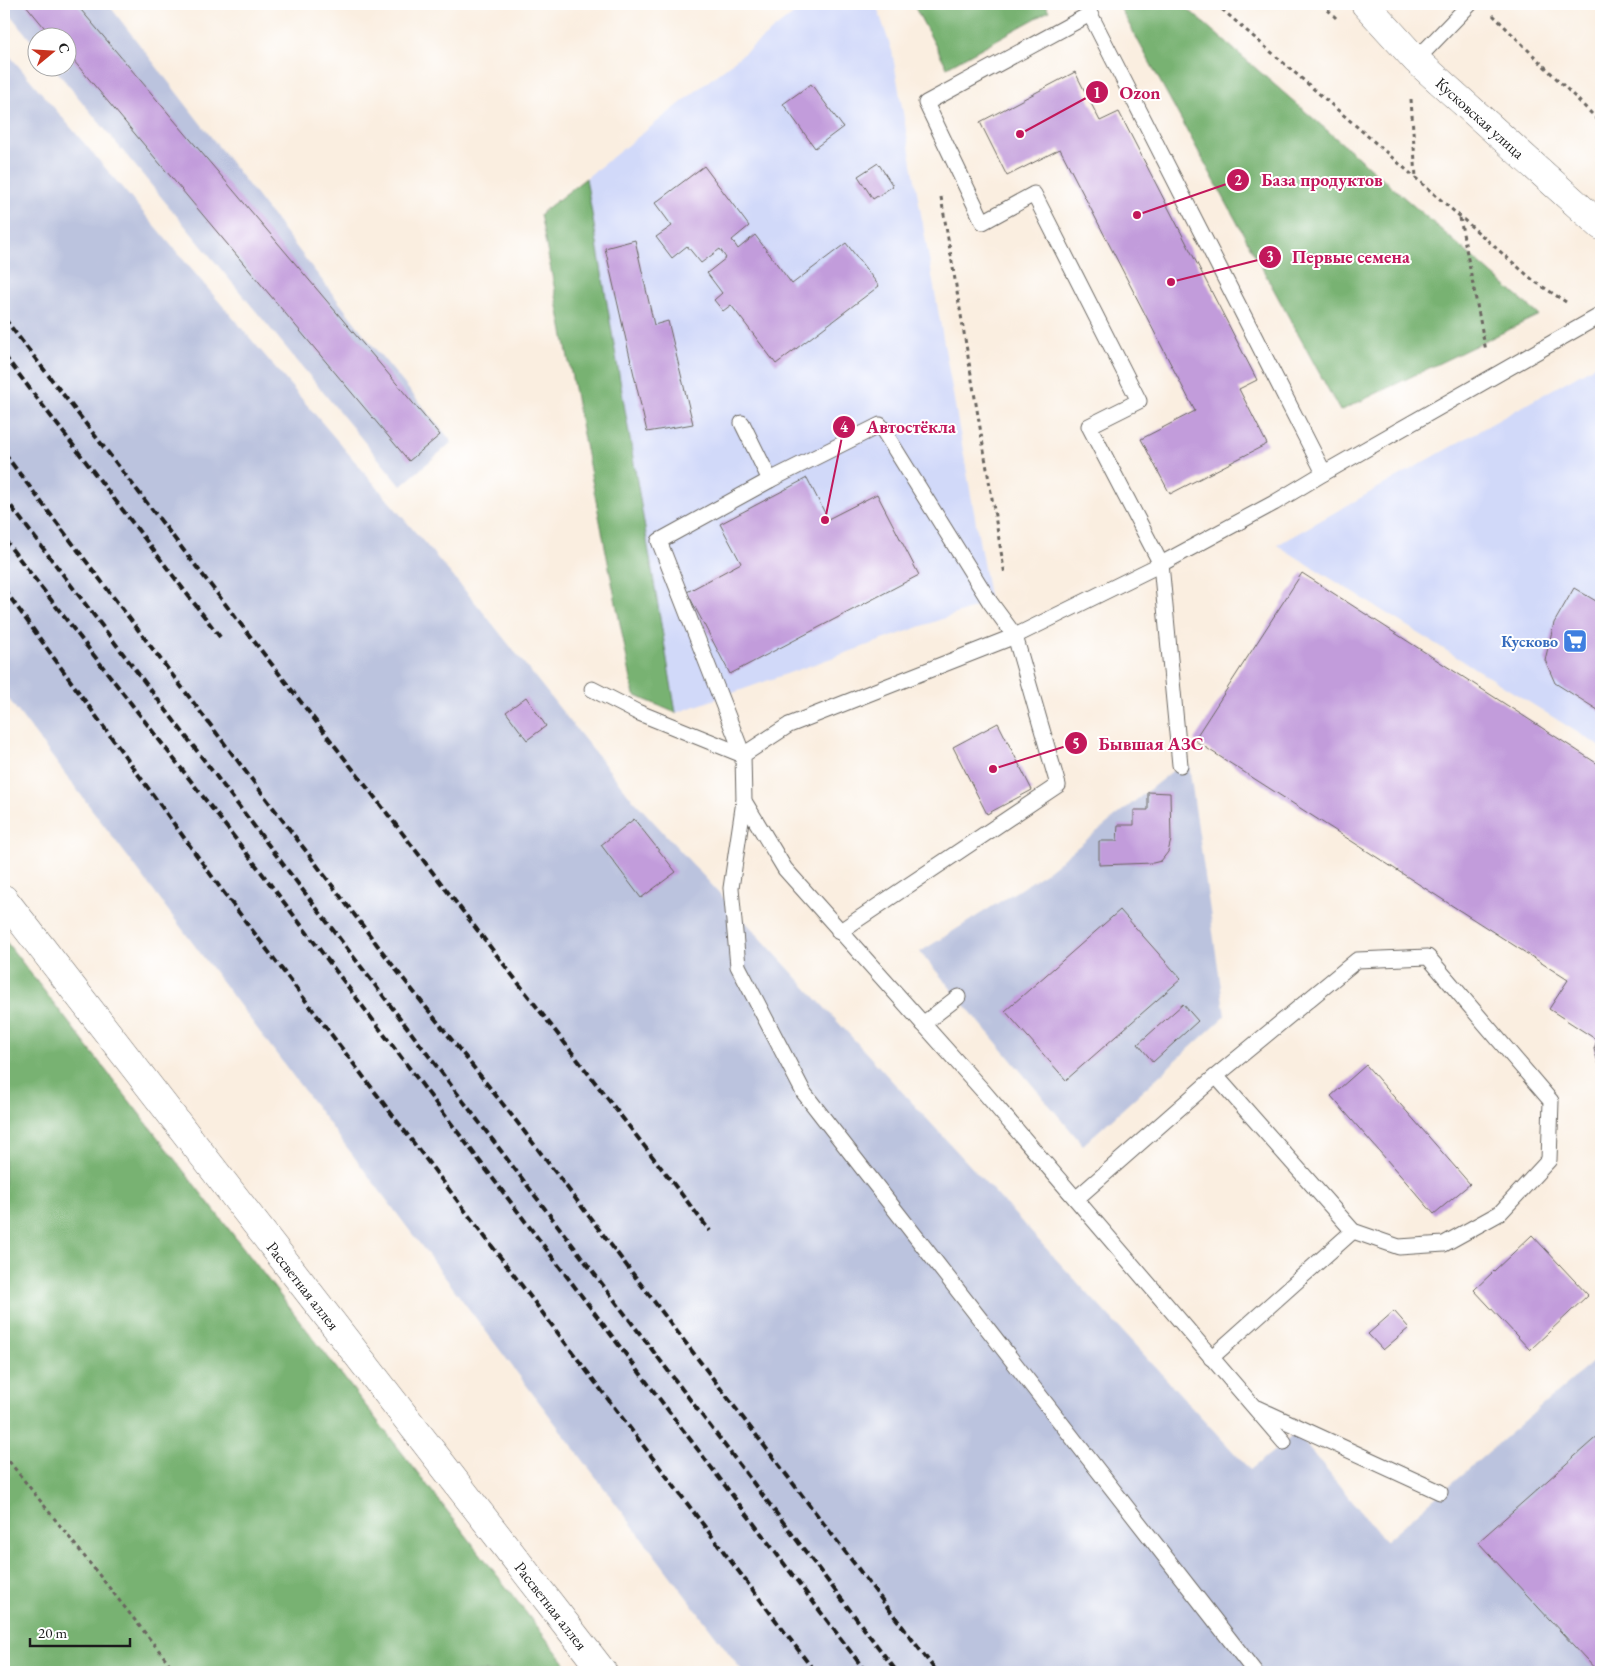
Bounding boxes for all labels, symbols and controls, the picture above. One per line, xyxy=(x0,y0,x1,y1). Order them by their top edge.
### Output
north arrow xyxy=(28,28,78,78)
text: С xyxy=(54,40,74,56)
street label: Кусковская улица xyxy=(1431,73,1529,164)
callout: Ozon xyxy=(1085,76,1171,109)
text: Ozon xyxy=(1120,81,1160,104)
text: 1 xyxy=(1093,83,1101,102)
callout: База продуктов xyxy=(1226,163,1392,196)
text: База продуктов xyxy=(1261,168,1383,191)
text: 2 xyxy=(1234,170,1242,189)
callout: Первые семена xyxy=(1257,240,1420,273)
text: Первые семена xyxy=(1292,245,1410,268)
text: 3 xyxy=(1266,247,1274,266)
callout: Автостёкла xyxy=(832,410,966,443)
text: Автостёкла xyxy=(865,415,956,438)
text: 4 xyxy=(840,417,849,436)
supermarket icon: Кусково xyxy=(1562,628,1588,654)
place label: Кусково xyxy=(1501,631,1558,652)
callout: Бывшая АЗС xyxy=(1064,727,1214,760)
text: Бывшая АЗС xyxy=(1099,732,1203,755)
text: 5 xyxy=(1072,734,1080,753)
street label: Рассветная аллея xyxy=(262,1237,344,1335)
street label: Рассветная аллея xyxy=(510,1557,592,1655)
scale bar xyxy=(30,1616,130,1648)
text: 20 m xyxy=(38,1623,67,1642)

